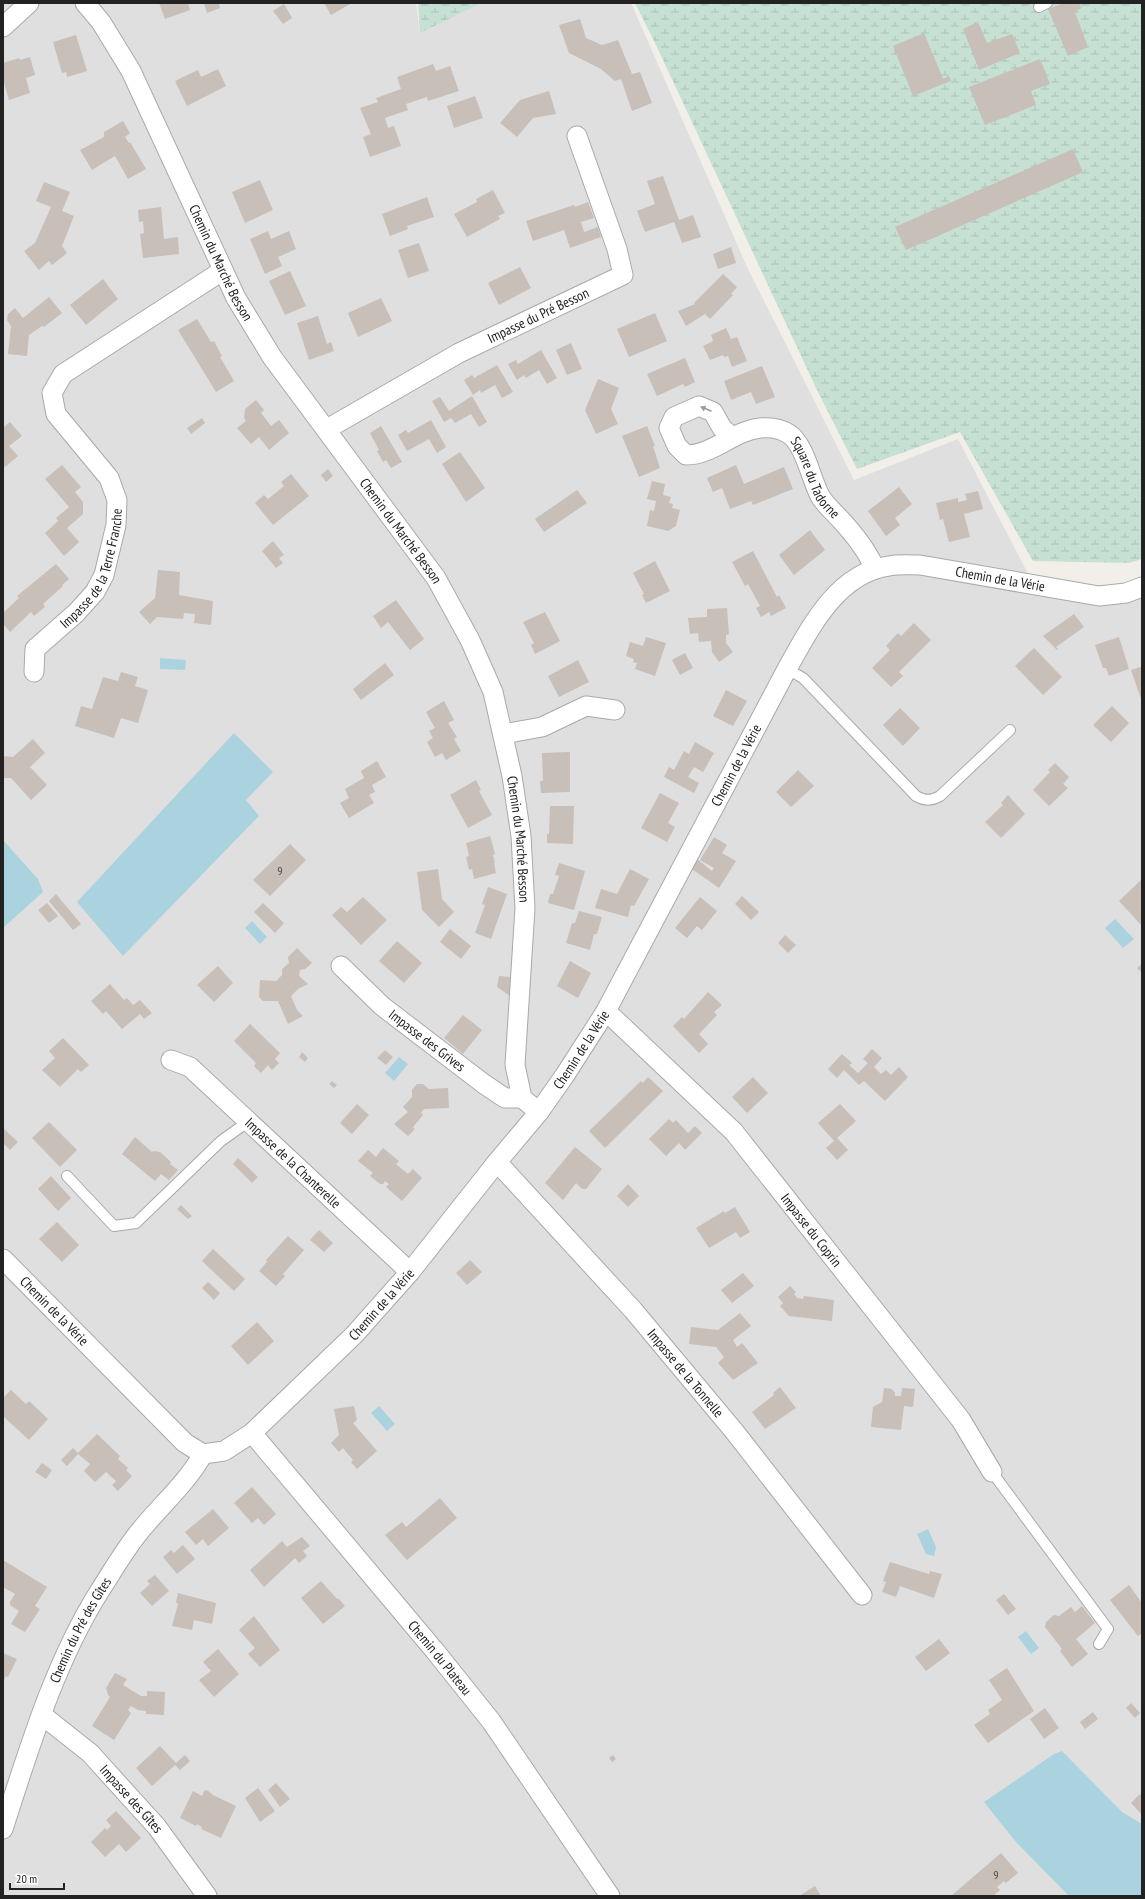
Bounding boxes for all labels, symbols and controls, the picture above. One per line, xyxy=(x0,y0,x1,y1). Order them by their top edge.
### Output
street label: Chemin du Marché Besson xyxy=(185,202,257,324)
street label: Impasse du Pré Besson xyxy=(485,284,592,347)
one-way arrow xyxy=(700,406,712,412)
street label: Square du Tadorne xyxy=(787,433,844,522)
street label: Chemin du Marché Besson xyxy=(356,474,446,587)
street label: Impasse de la Terre Franche xyxy=(56,508,126,632)
street label: Chemin de la Vérie xyxy=(954,562,1046,596)
street label: Chemin de la Vérie xyxy=(707,721,765,809)
street label: Chemin du Marché Besson xyxy=(503,775,534,903)
house number: 9 xyxy=(277,863,283,878)
street label: Impasse des Grives xyxy=(385,1005,469,1076)
street label: Chemin de la Vérie xyxy=(549,1007,613,1092)
street label: Impasse de la Chanterelle xyxy=(241,1114,345,1212)
street label: Impasse du Coprin xyxy=(777,1190,846,1270)
street label: Chemin de la Vérie xyxy=(345,1264,418,1344)
street label: Chemin de la Vérie xyxy=(16,1272,93,1349)
street label: Impasse de la Tonnelle xyxy=(643,1325,728,1421)
street label: Chemin du Pré des Gîtes xyxy=(45,1574,115,1686)
street label: Chemin du Plateau xyxy=(404,1617,476,1699)
street label: Impasse des Gîtes xyxy=(96,1761,167,1837)
scale bar xyxy=(10,1865,64,1891)
house number: 9 xyxy=(993,1867,999,1882)
text: 20 m xyxy=(16,1871,37,1886)

